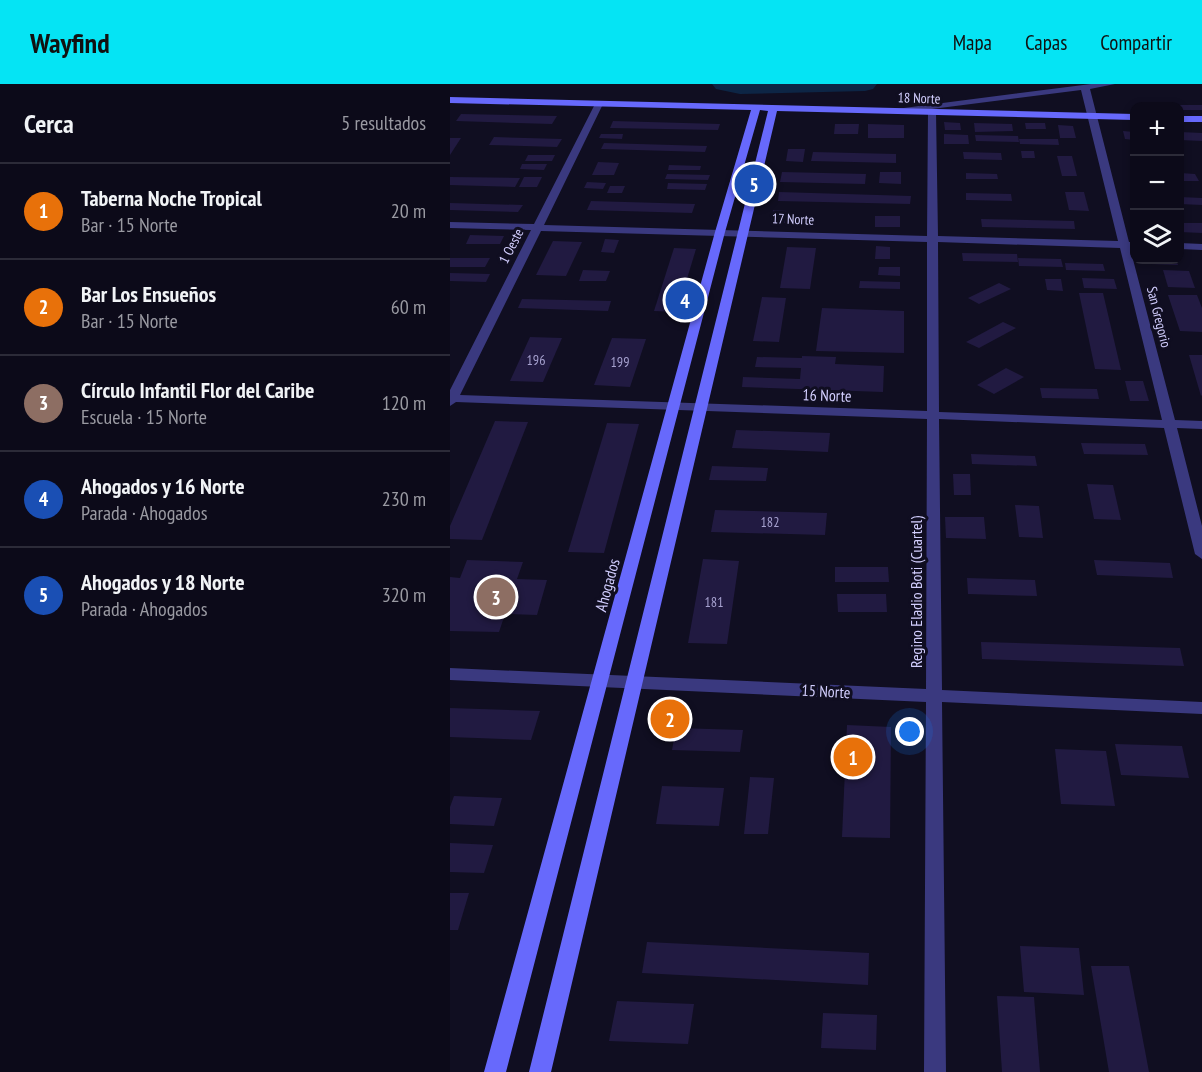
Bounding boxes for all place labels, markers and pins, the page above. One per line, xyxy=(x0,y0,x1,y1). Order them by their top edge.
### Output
pin: 5 xyxy=(734,162,774,206)
pin: 4 xyxy=(666,278,704,322)
pin: 3 xyxy=(476,574,516,620)
pin: 2 xyxy=(650,696,690,742)
pin: 1 xyxy=(834,734,872,780)

